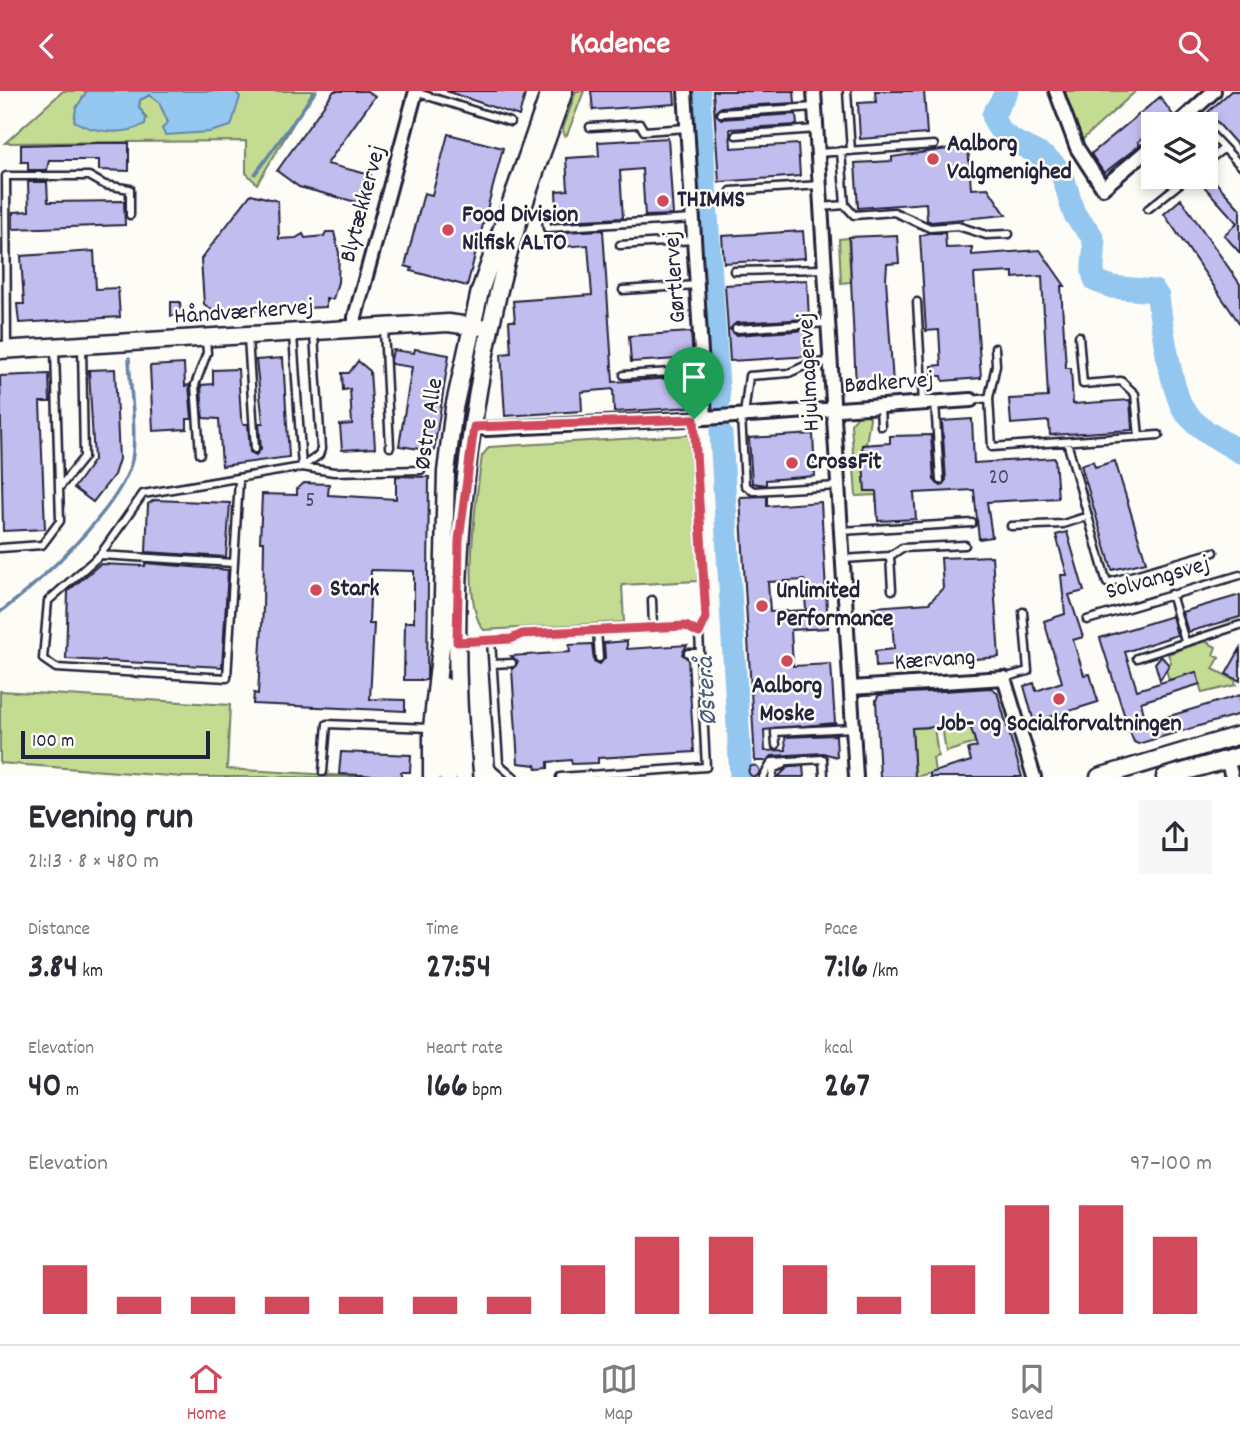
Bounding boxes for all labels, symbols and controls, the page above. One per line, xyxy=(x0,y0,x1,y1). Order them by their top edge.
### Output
text: Kadence xyxy=(570,23,670,69)
icon: back xyxy=(28,27,66,65)
icon: search xyxy=(1174,27,1212,65)
map controls xyxy=(1141,112,1218,189)
button: layers xyxy=(1141,112,1218,189)
place label: Aalborg Valgmenighed xyxy=(947,128,1072,190)
street label: Blytækkervej xyxy=(332,142,396,266)
marker: Aalborg Valgmenighed xyxy=(925,151,941,167)
place label: THIMMS xyxy=(677,184,745,218)
marker: THIMMS xyxy=(655,193,671,209)
place label: Food Division Nilfisk ALTO xyxy=(462,199,578,261)
marker: Food Division Nilfisk ALTO xyxy=(440,222,456,238)
street label: Gørtlervej xyxy=(656,230,696,324)
street label: Håndværkervej xyxy=(173,291,315,335)
street label: Hjulmagervej xyxy=(790,312,830,432)
pin xyxy=(664,347,724,419)
icon: arrive xyxy=(675,358,713,396)
street label: Bødkervej xyxy=(843,364,935,404)
street label: Østre Alle xyxy=(407,376,453,472)
place label: CrossFit xyxy=(806,446,882,480)
marker: CrossFit xyxy=(784,455,800,471)
house number: 20 xyxy=(989,464,1009,494)
house number: 5 xyxy=(305,487,315,517)
street label: Solvangsvej xyxy=(1102,548,1214,610)
place label: Stark xyxy=(330,573,380,607)
place label: Unlimited Performance xyxy=(776,575,894,637)
marker: Stark xyxy=(308,582,324,598)
marker: Unlimited Performance xyxy=(754,598,770,614)
street label: Kærvang xyxy=(893,641,977,681)
marker: Aalborg Moske xyxy=(779,653,795,669)
water label: Østerå xyxy=(688,655,728,726)
place label: Aalborg Moske xyxy=(752,670,822,732)
marker: Job- og Socialforvaltningen xyxy=(1051,691,1067,707)
place label: Job- og Socialforvaltningen xyxy=(936,708,1182,742)
scale bar xyxy=(21,728,210,760)
text: 100 m xyxy=(32,729,74,756)
text: Evening run xyxy=(28,792,193,847)
button: share xyxy=(1138,800,1212,874)
text: 21:13 · 8 × 480 m xyxy=(28,846,159,879)
text: Distance xyxy=(28,917,90,944)
text: Time xyxy=(426,917,459,944)
text: Pace xyxy=(824,917,858,944)
text: 3.84 xyxy=(28,944,78,994)
text: 27:54 xyxy=(426,944,491,994)
text: 7:16 xyxy=(824,944,868,994)
text: km xyxy=(78,959,103,986)
text: /km xyxy=(868,959,899,986)
text: Elevation xyxy=(28,1036,94,1063)
text: Heart rate xyxy=(426,1036,503,1063)
text: kcal xyxy=(824,1036,853,1063)
text: 40 xyxy=(28,1063,62,1113)
text: 166 xyxy=(426,1063,468,1113)
text: 267 xyxy=(824,1063,870,1113)
text: m xyxy=(62,1078,79,1105)
text: bpm xyxy=(468,1078,502,1105)
text: Elevation xyxy=(28,1148,108,1181)
text: 97–100 m xyxy=(1130,1148,1212,1181)
tab: Home xyxy=(187,1360,226,1429)
tab: Map xyxy=(600,1360,638,1429)
tab: Saved xyxy=(1011,1360,1053,1429)

